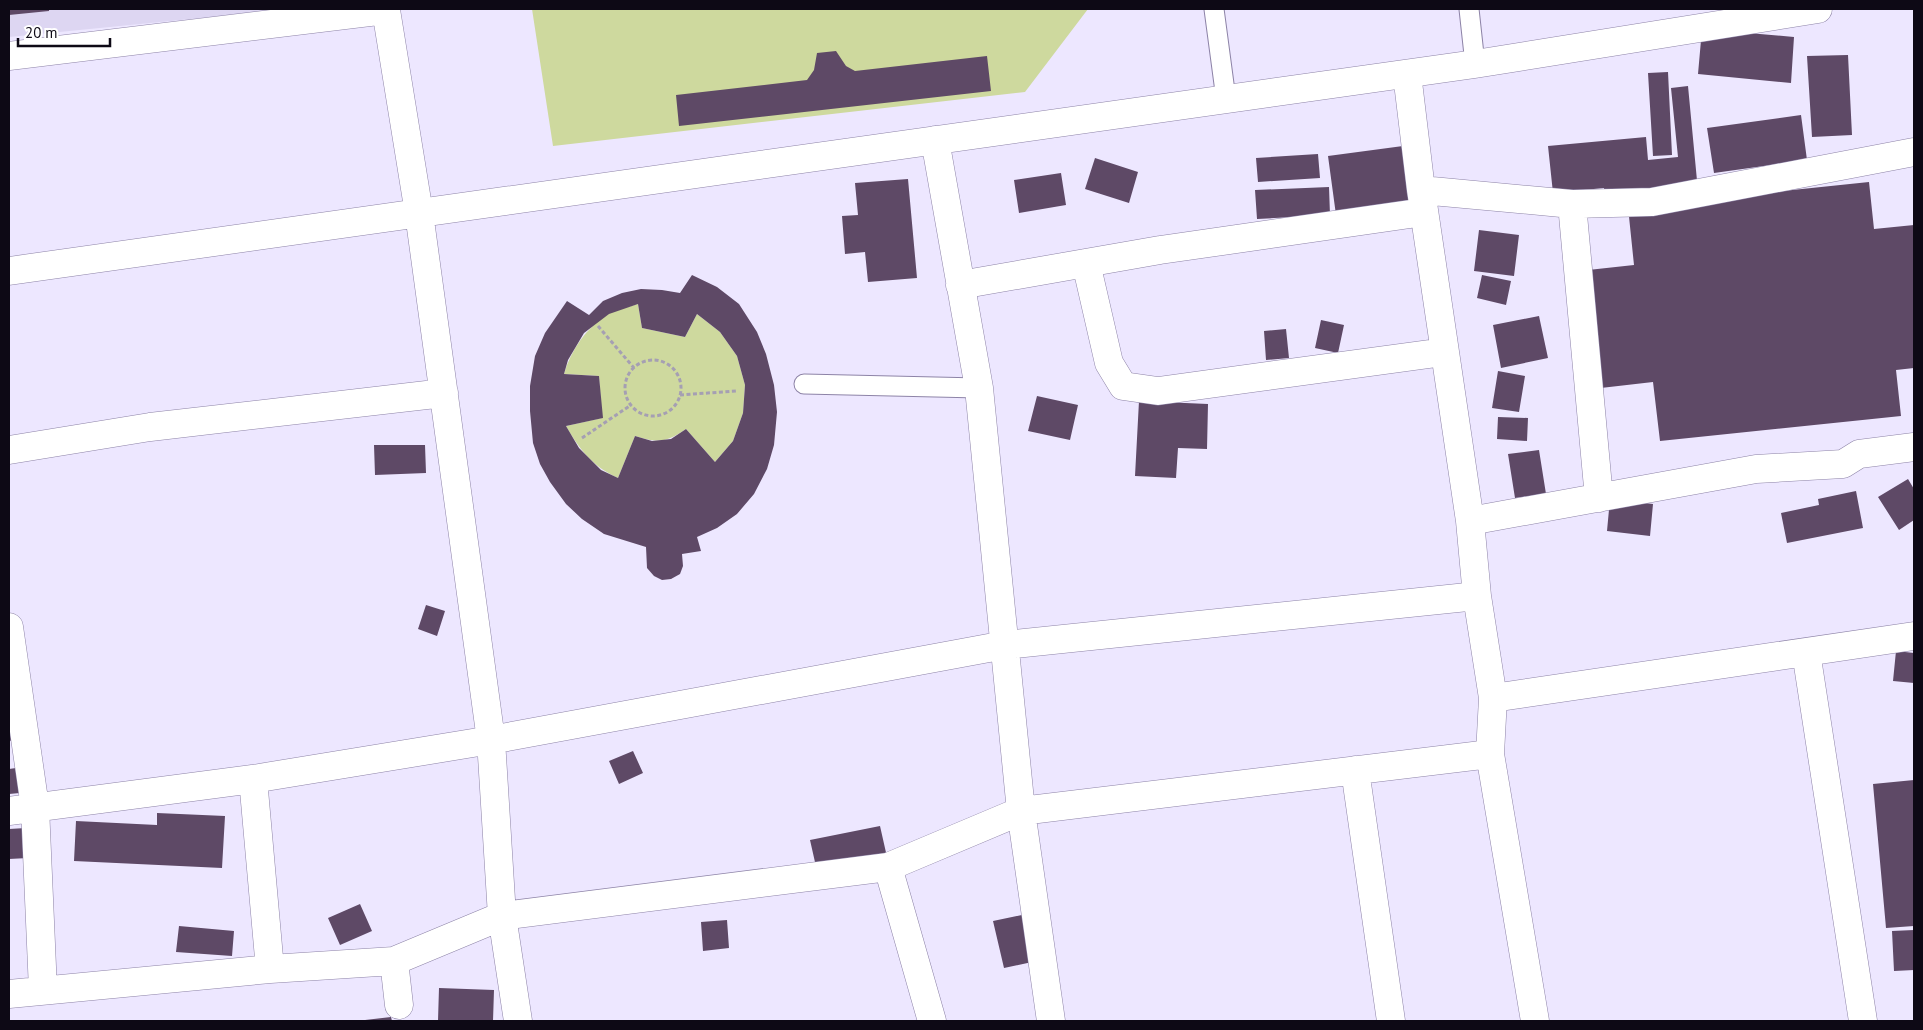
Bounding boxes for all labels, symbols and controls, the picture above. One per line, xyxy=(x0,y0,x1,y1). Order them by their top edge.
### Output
scale bar xyxy=(18,15,110,47)
text: 20 m xyxy=(25,23,58,42)

